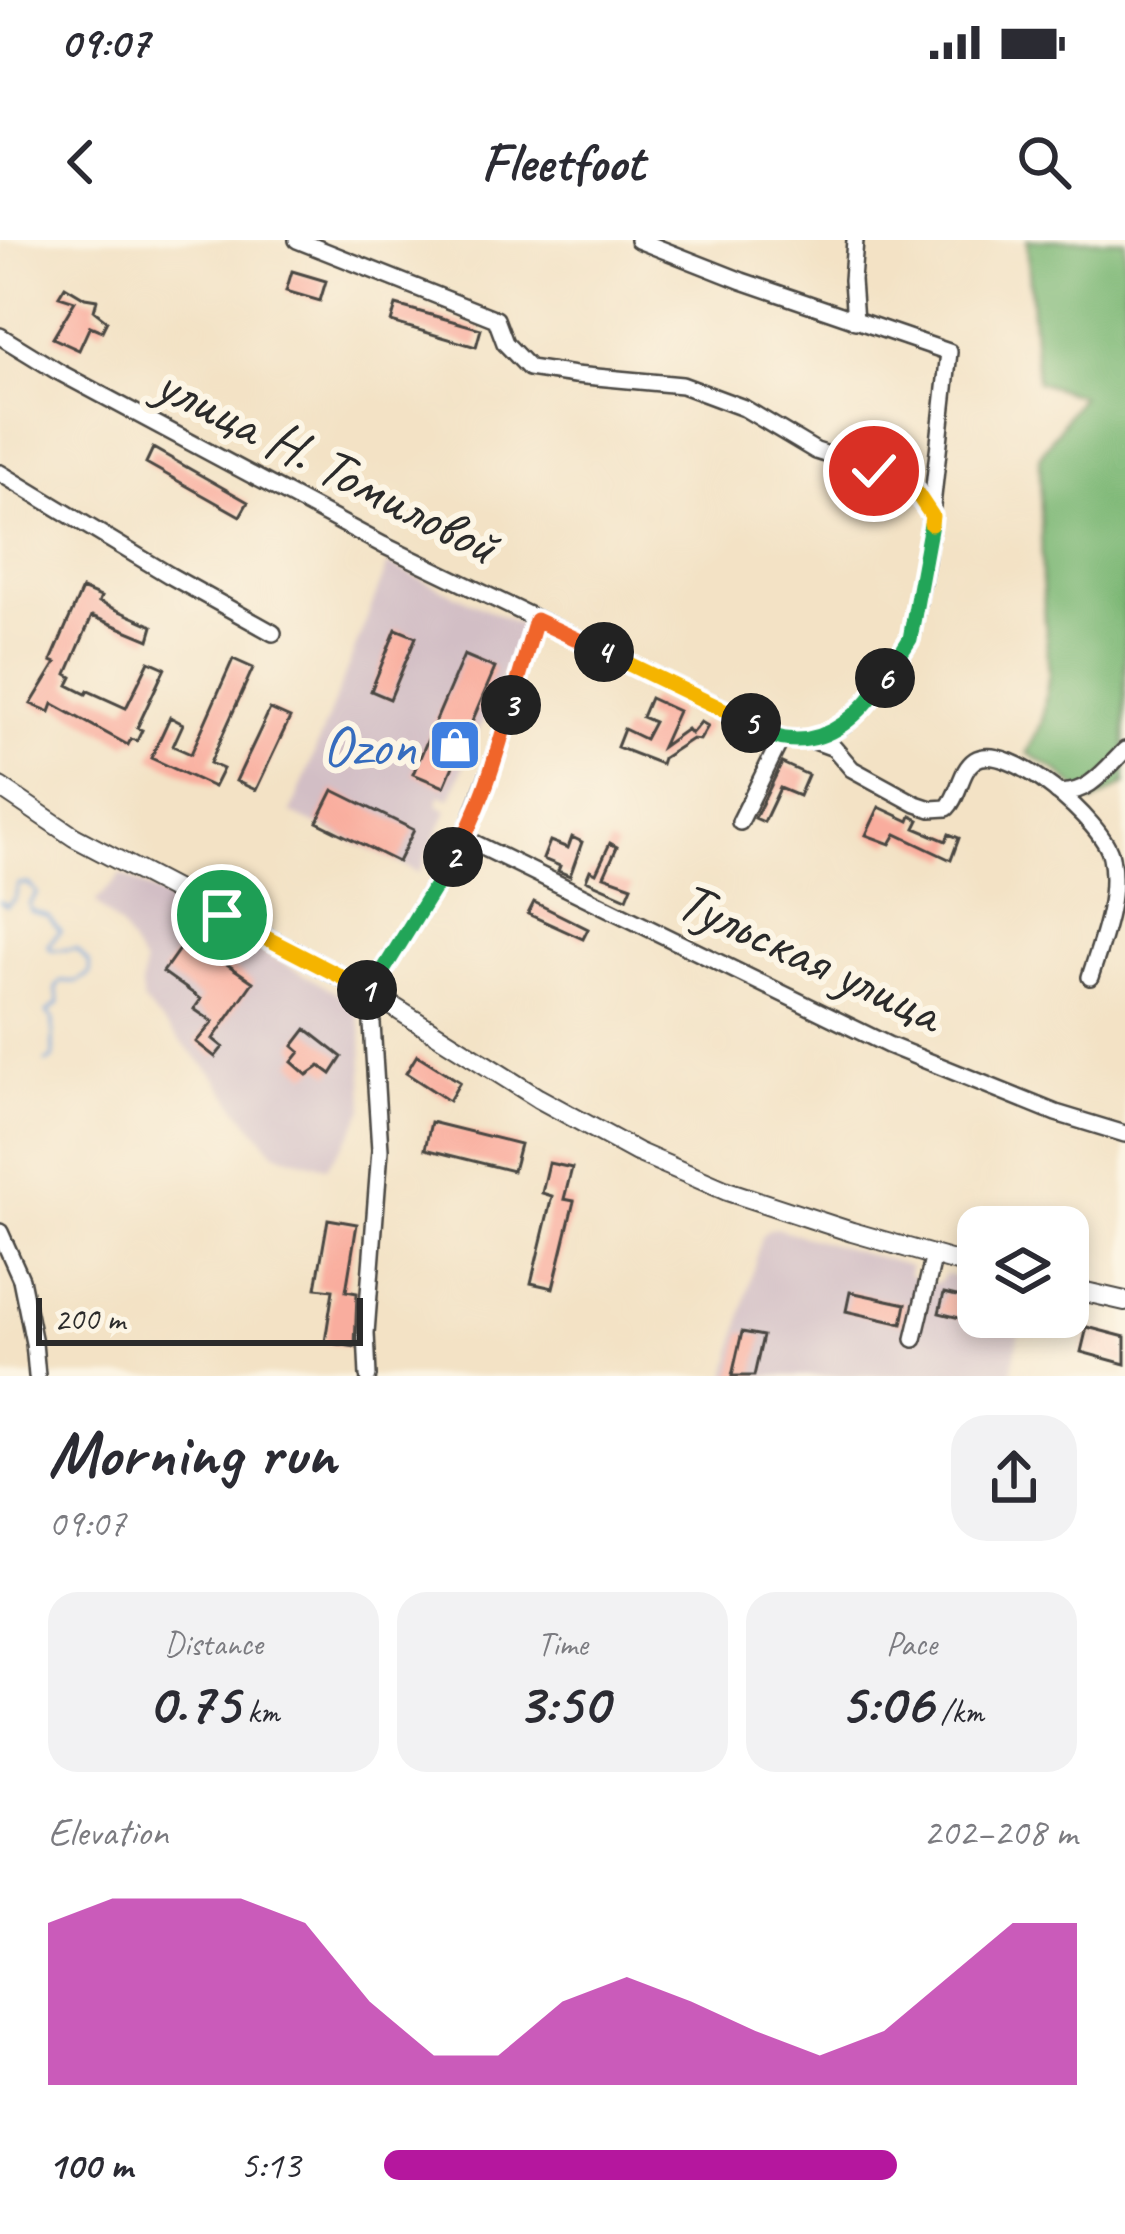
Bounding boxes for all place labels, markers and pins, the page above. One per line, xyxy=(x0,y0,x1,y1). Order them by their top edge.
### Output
pin xyxy=(823,420,925,522)
pin: 4 xyxy=(574,622,634,682)
pin: 6 xyxy=(855,648,915,708)
pin: 3 xyxy=(481,675,541,735)
pin: 5 xyxy=(721,693,781,753)
place label: Ozon xyxy=(322,710,416,782)
shop icon: Ozon xyxy=(427,717,483,773)
pin: 2 xyxy=(423,827,483,887)
pin xyxy=(171,864,273,966)
pin: 1 xyxy=(337,960,397,1020)

